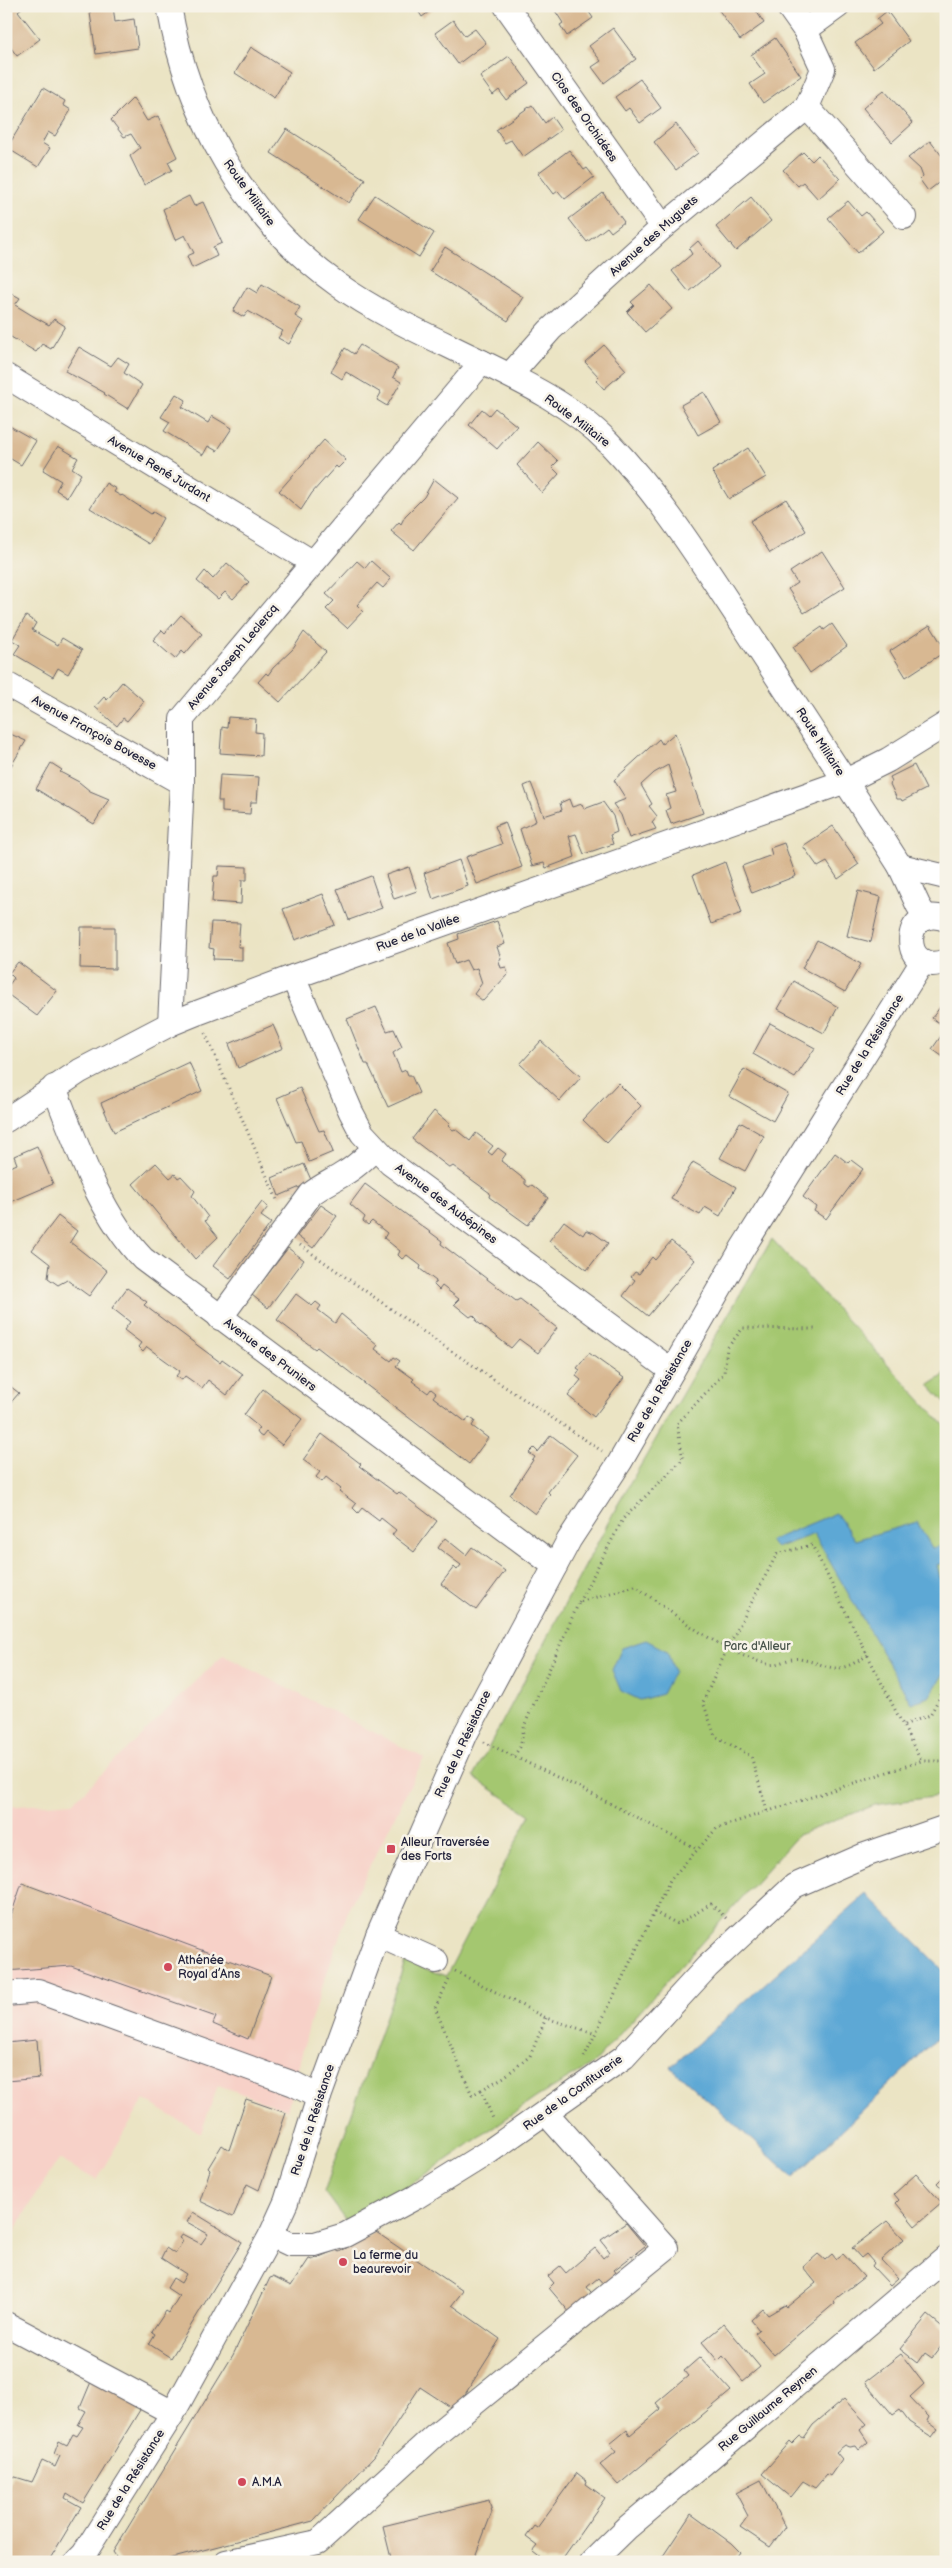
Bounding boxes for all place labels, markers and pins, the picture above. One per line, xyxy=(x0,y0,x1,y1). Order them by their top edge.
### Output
place label: Alleur Traversée des Forts xyxy=(401,1835,489,1864)
marker: Alleur Traversée des Forts xyxy=(385,1843,397,1855)
place label: Athénée Royal d’Ans xyxy=(178,1953,240,1982)
marker: Athénée Royal d’Ans xyxy=(162,1961,174,1973)
place label: La ferme du beaurevoir xyxy=(353,2248,418,2277)
marker: La ferme du beaurevoir xyxy=(337,2256,349,2268)
place label: A.M.A xyxy=(252,2475,282,2490)
marker: A.M.A xyxy=(236,2476,248,2488)

